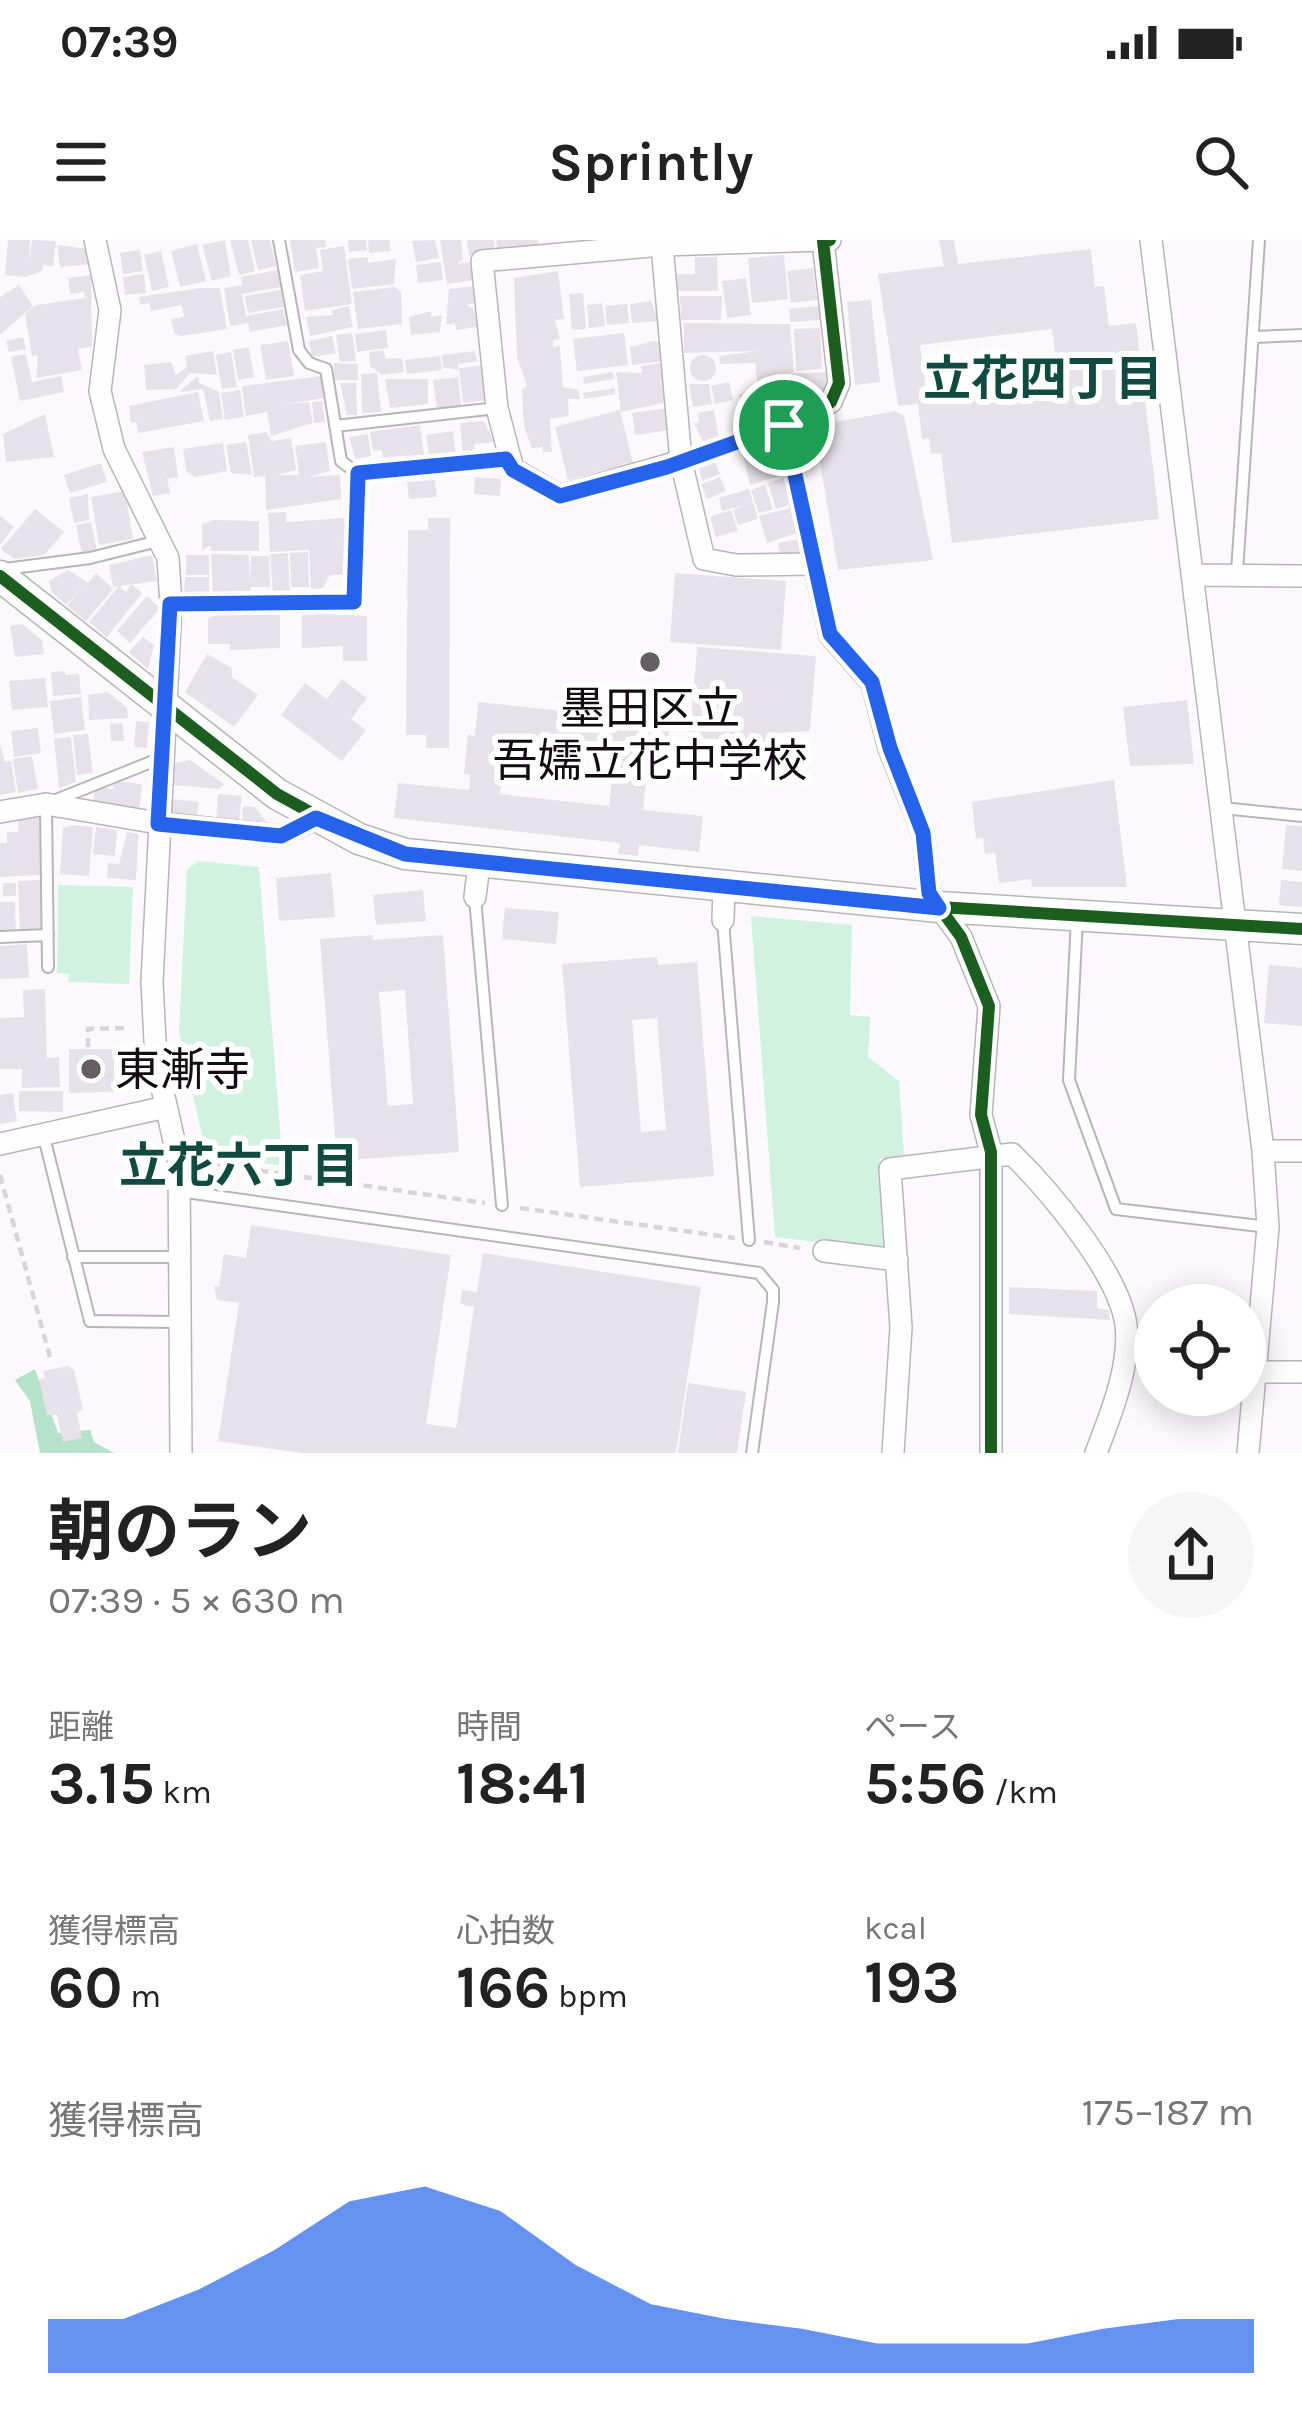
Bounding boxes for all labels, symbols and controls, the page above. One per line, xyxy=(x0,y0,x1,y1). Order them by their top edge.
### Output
text: 07:39 xyxy=(60,16,178,68)
icon: menu xyxy=(48,129,114,195)
icon: search xyxy=(1188,129,1254,195)
text: Sprintly xyxy=(549,130,753,194)
district label: 立花四丁目 xyxy=(923,351,1163,407)
pin xyxy=(733,374,835,476)
icon: arrive xyxy=(751,392,817,458)
marker: 墨田区立 吾嬬立花中学校 xyxy=(637,649,663,675)
place label: 墨田区立 吾嬬立花中学校 xyxy=(492,683,808,787)
place label: 東漸寺 xyxy=(115,1044,250,1096)
marker: 東漸寺 xyxy=(78,1056,104,1082)
district label: 立花六丁目 xyxy=(119,1138,359,1194)
map controls xyxy=(1134,1284,1266,1416)
button: locate xyxy=(1134,1284,1266,1416)
button: share xyxy=(1128,1492,1254,1618)
text: 朝のラン xyxy=(48,1493,312,1571)
text: 07:39 · 5 × 630 m xyxy=(48,1577,345,1623)
text: 距離 xyxy=(48,1708,114,1746)
text: 時間 xyxy=(456,1708,522,1746)
text: ペース xyxy=(864,1708,961,1746)
text: 3.15 xyxy=(48,1748,155,1818)
text: 18:41 xyxy=(456,1748,589,1818)
text: 5:56 xyxy=(864,1748,986,1818)
text: km xyxy=(155,1773,212,1811)
text: /km xyxy=(986,1773,1058,1811)
text: kcal xyxy=(864,1909,927,1947)
text: 獲得標高 xyxy=(48,1912,180,1950)
text: 心拍数 xyxy=(456,1912,555,1950)
text: 193 xyxy=(864,1947,959,2017)
text: 60 xyxy=(48,1952,122,2022)
text: 166 xyxy=(456,1952,550,2022)
text: m xyxy=(122,1977,161,2015)
text: bpm xyxy=(550,1977,628,2015)
text: 175–187 m xyxy=(1081,2089,1254,2135)
text: 獲得標高 xyxy=(48,2098,204,2144)

